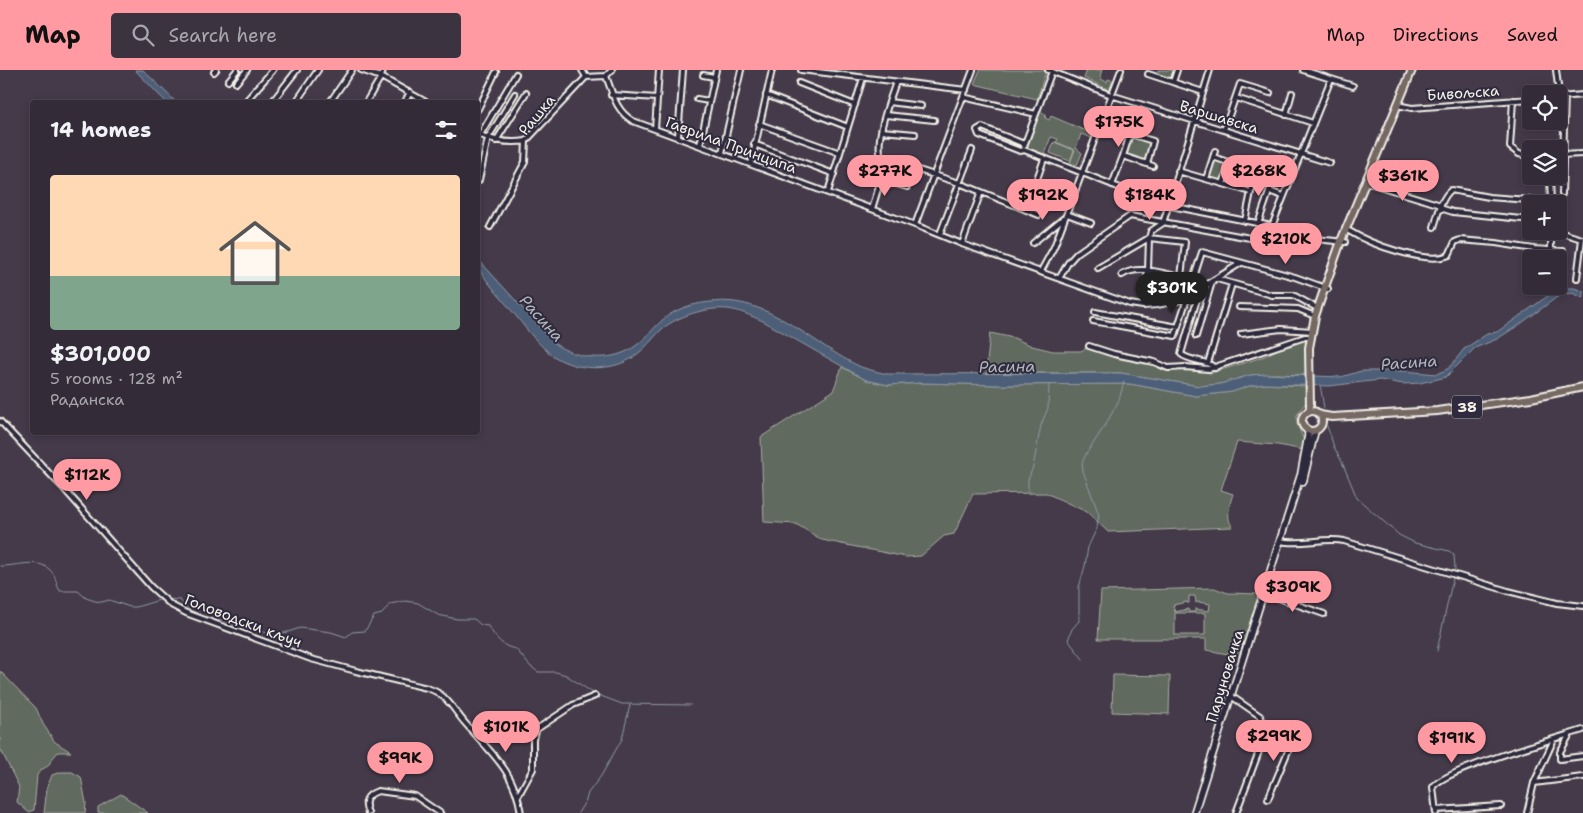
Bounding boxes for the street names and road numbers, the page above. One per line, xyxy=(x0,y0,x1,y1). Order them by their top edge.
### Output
street label: Бивољска xyxy=(1426,80,1501,106)
street label: Рашка xyxy=(514,90,560,140)
street label: Варшавска xyxy=(1177,96,1261,139)
street label: Гаврила Принципа xyxy=(663,112,800,178)
road number: 38 xyxy=(1452,396,1482,418)
street label: Головодски кључ xyxy=(181,589,305,653)
street label: Паруновачка xyxy=(1201,626,1249,725)

